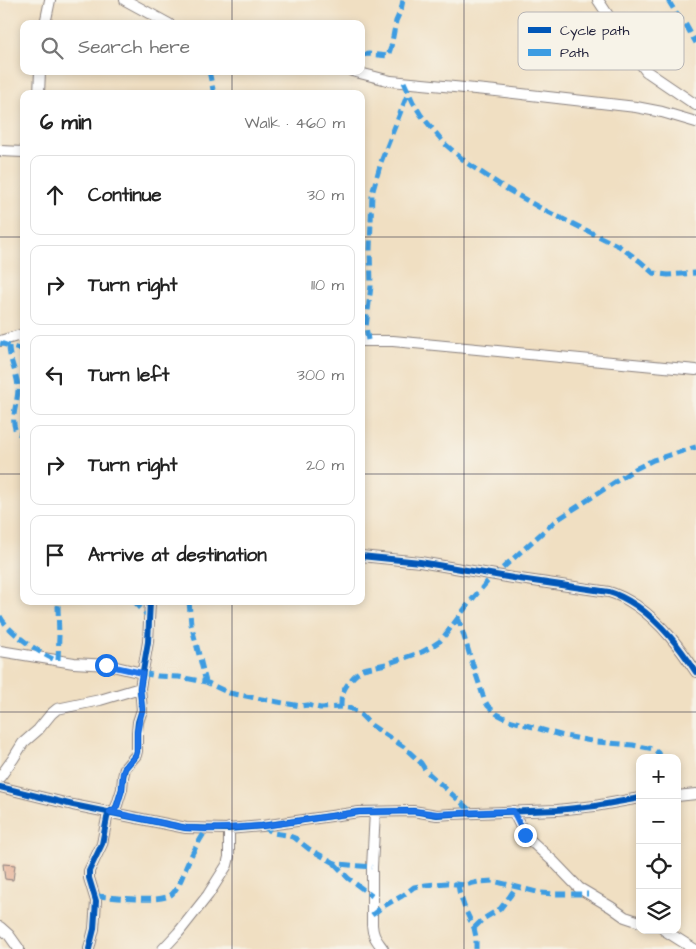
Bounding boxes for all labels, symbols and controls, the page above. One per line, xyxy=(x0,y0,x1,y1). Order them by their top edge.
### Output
legend xyxy=(518,12,684,70)
search box xyxy=(20,20,365,75)
text: Cycle path xyxy=(560,21,629,41)
icon: search xyxy=(38,34,66,62)
text: Search here xyxy=(78,34,190,61)
text: Path xyxy=(560,43,589,63)
text: 6 min xyxy=(40,108,92,137)
text: Walk · 460 m xyxy=(245,112,345,134)
icon: ahead xyxy=(41,181,69,209)
text: Continue xyxy=(88,182,162,209)
text: 30 m xyxy=(307,184,344,206)
icon: right xyxy=(41,271,69,299)
text: Turn right xyxy=(88,272,177,299)
text: 110 m xyxy=(311,274,344,296)
icon: left xyxy=(41,361,69,389)
text: Turn left xyxy=(88,362,169,389)
text: 300 m xyxy=(297,364,344,386)
icon: right xyxy=(41,451,69,479)
text: Turn right xyxy=(88,452,177,479)
text: 20 m xyxy=(306,454,344,476)
icon: arrive xyxy=(41,541,69,569)
text: Arrive at destination xyxy=(88,542,267,569)
route start xyxy=(95,654,118,677)
map controls xyxy=(636,754,681,934)
button: + xyxy=(636,754,681,799)
button: − xyxy=(636,799,681,844)
route end xyxy=(514,824,537,847)
button: locate xyxy=(636,844,681,889)
button: layers xyxy=(636,889,681,934)

